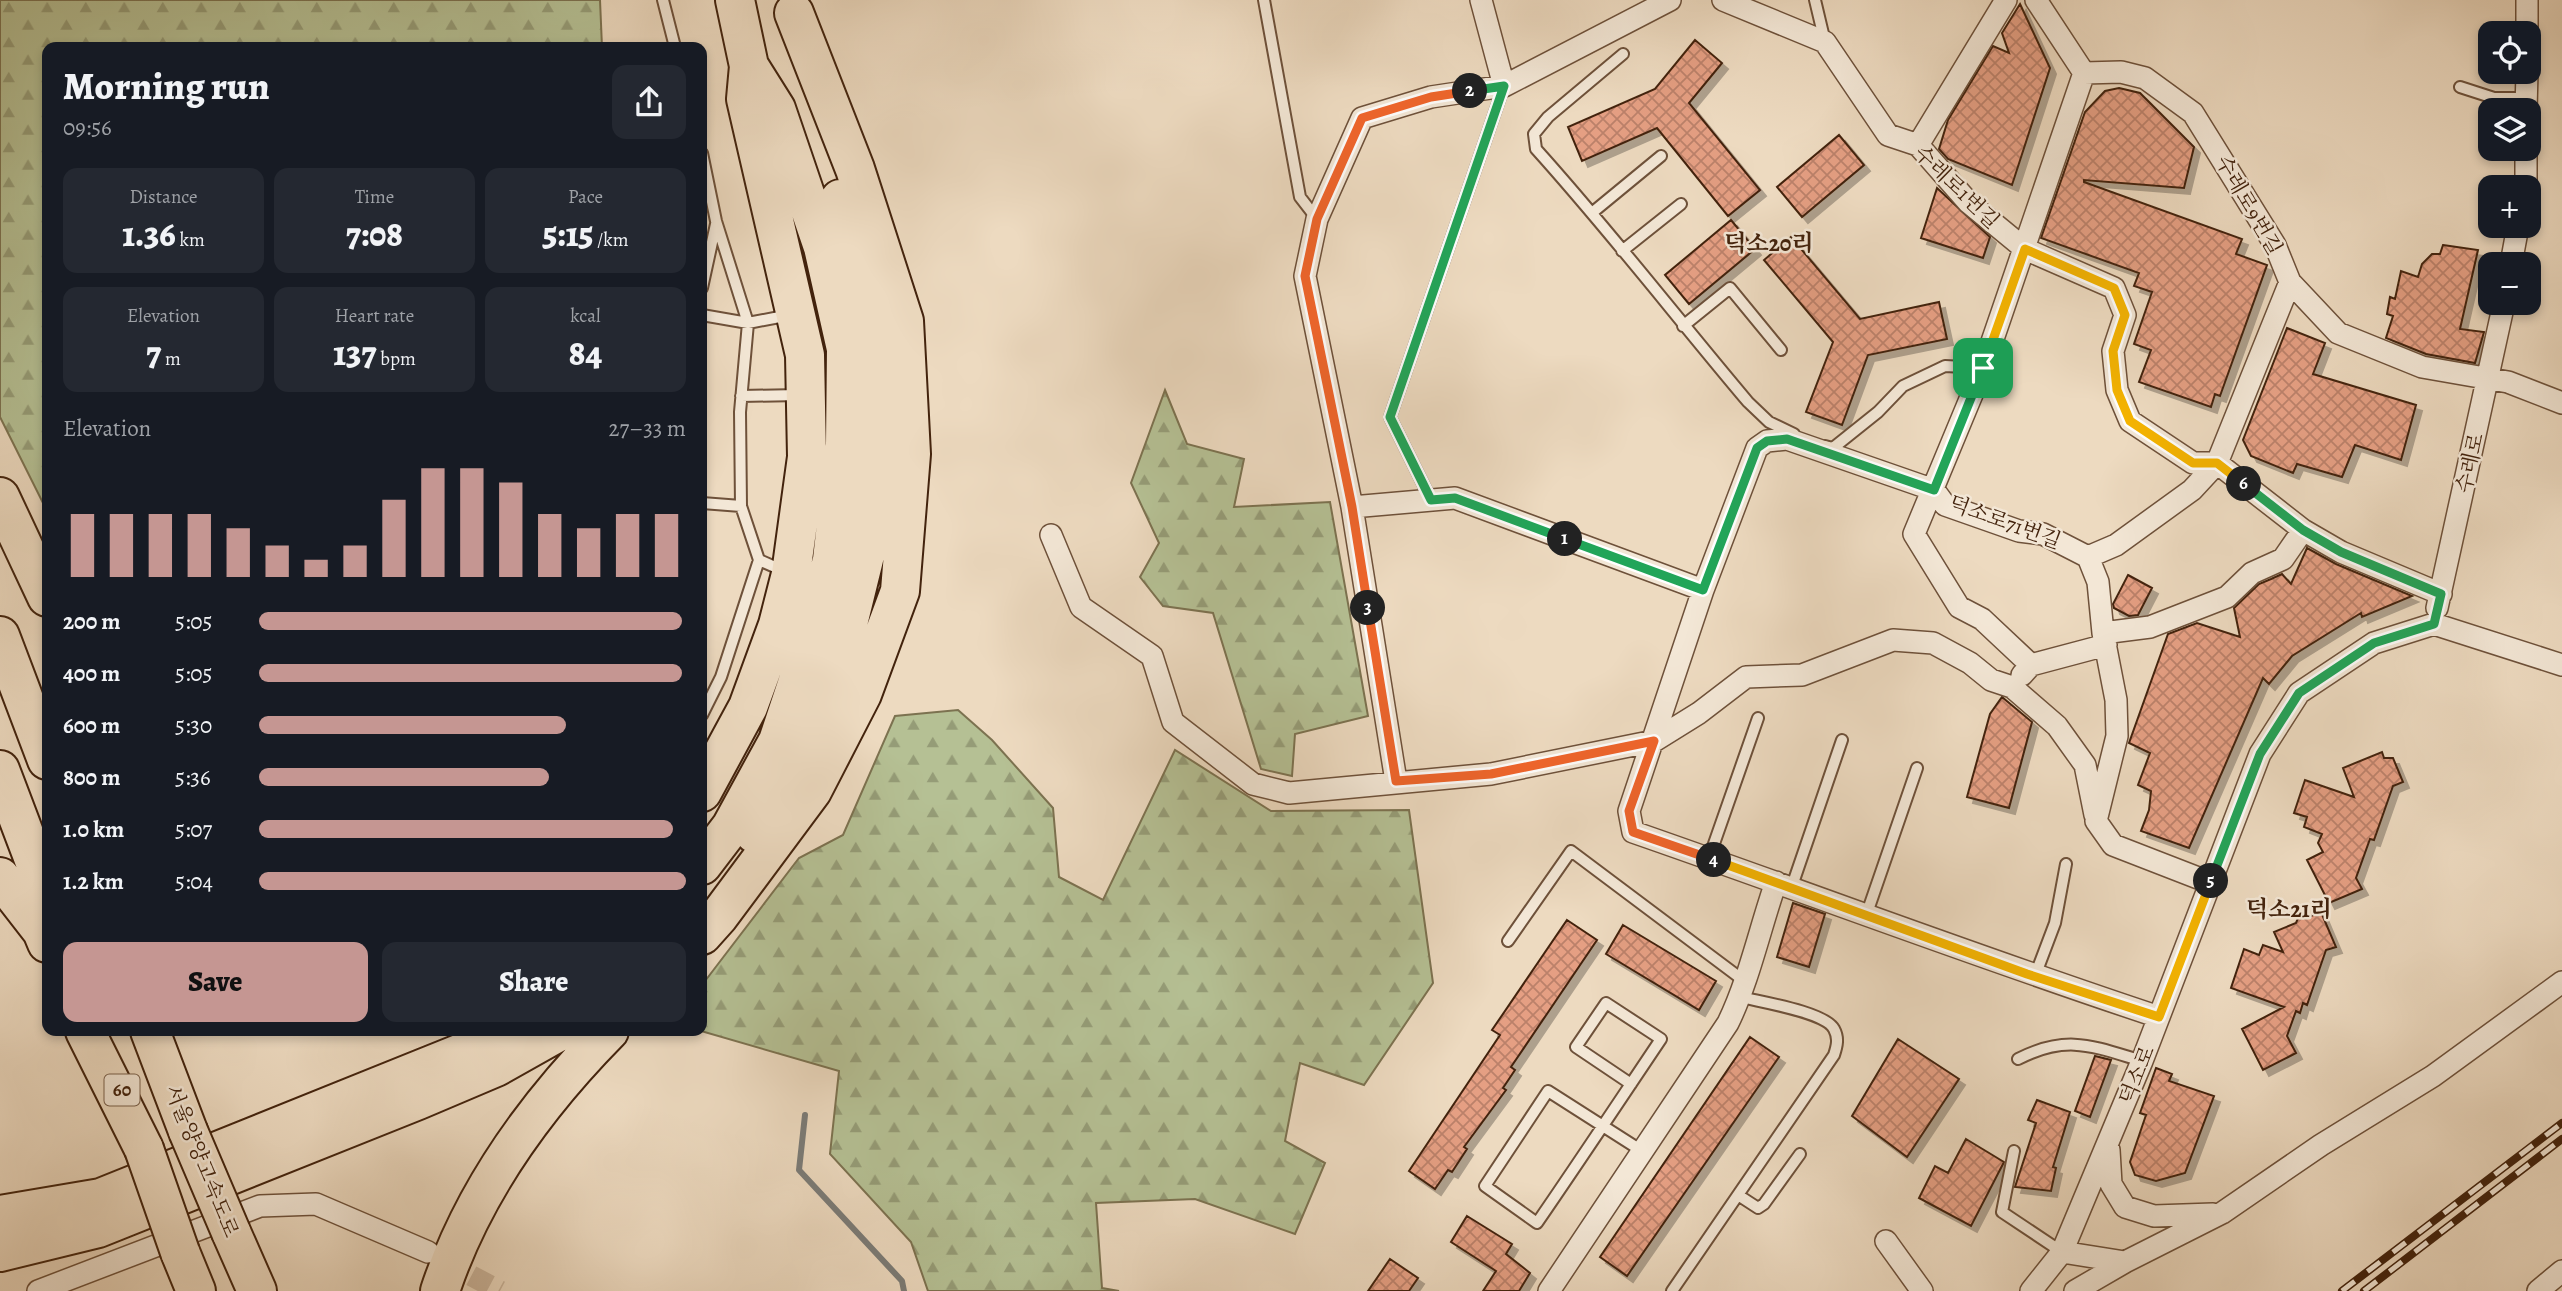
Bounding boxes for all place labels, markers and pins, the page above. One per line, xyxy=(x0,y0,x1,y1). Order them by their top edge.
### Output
pin: 2 xyxy=(1452,74,1488,108)
pin xyxy=(1953,338,2013,398)
pin: 6 xyxy=(2226,466,2262,502)
pin: 1 xyxy=(1548,522,1582,556)
pin: 3 xyxy=(1350,590,1386,626)
pin: 4 xyxy=(1696,842,1732,878)
pin: 5 xyxy=(2194,864,2228,898)

